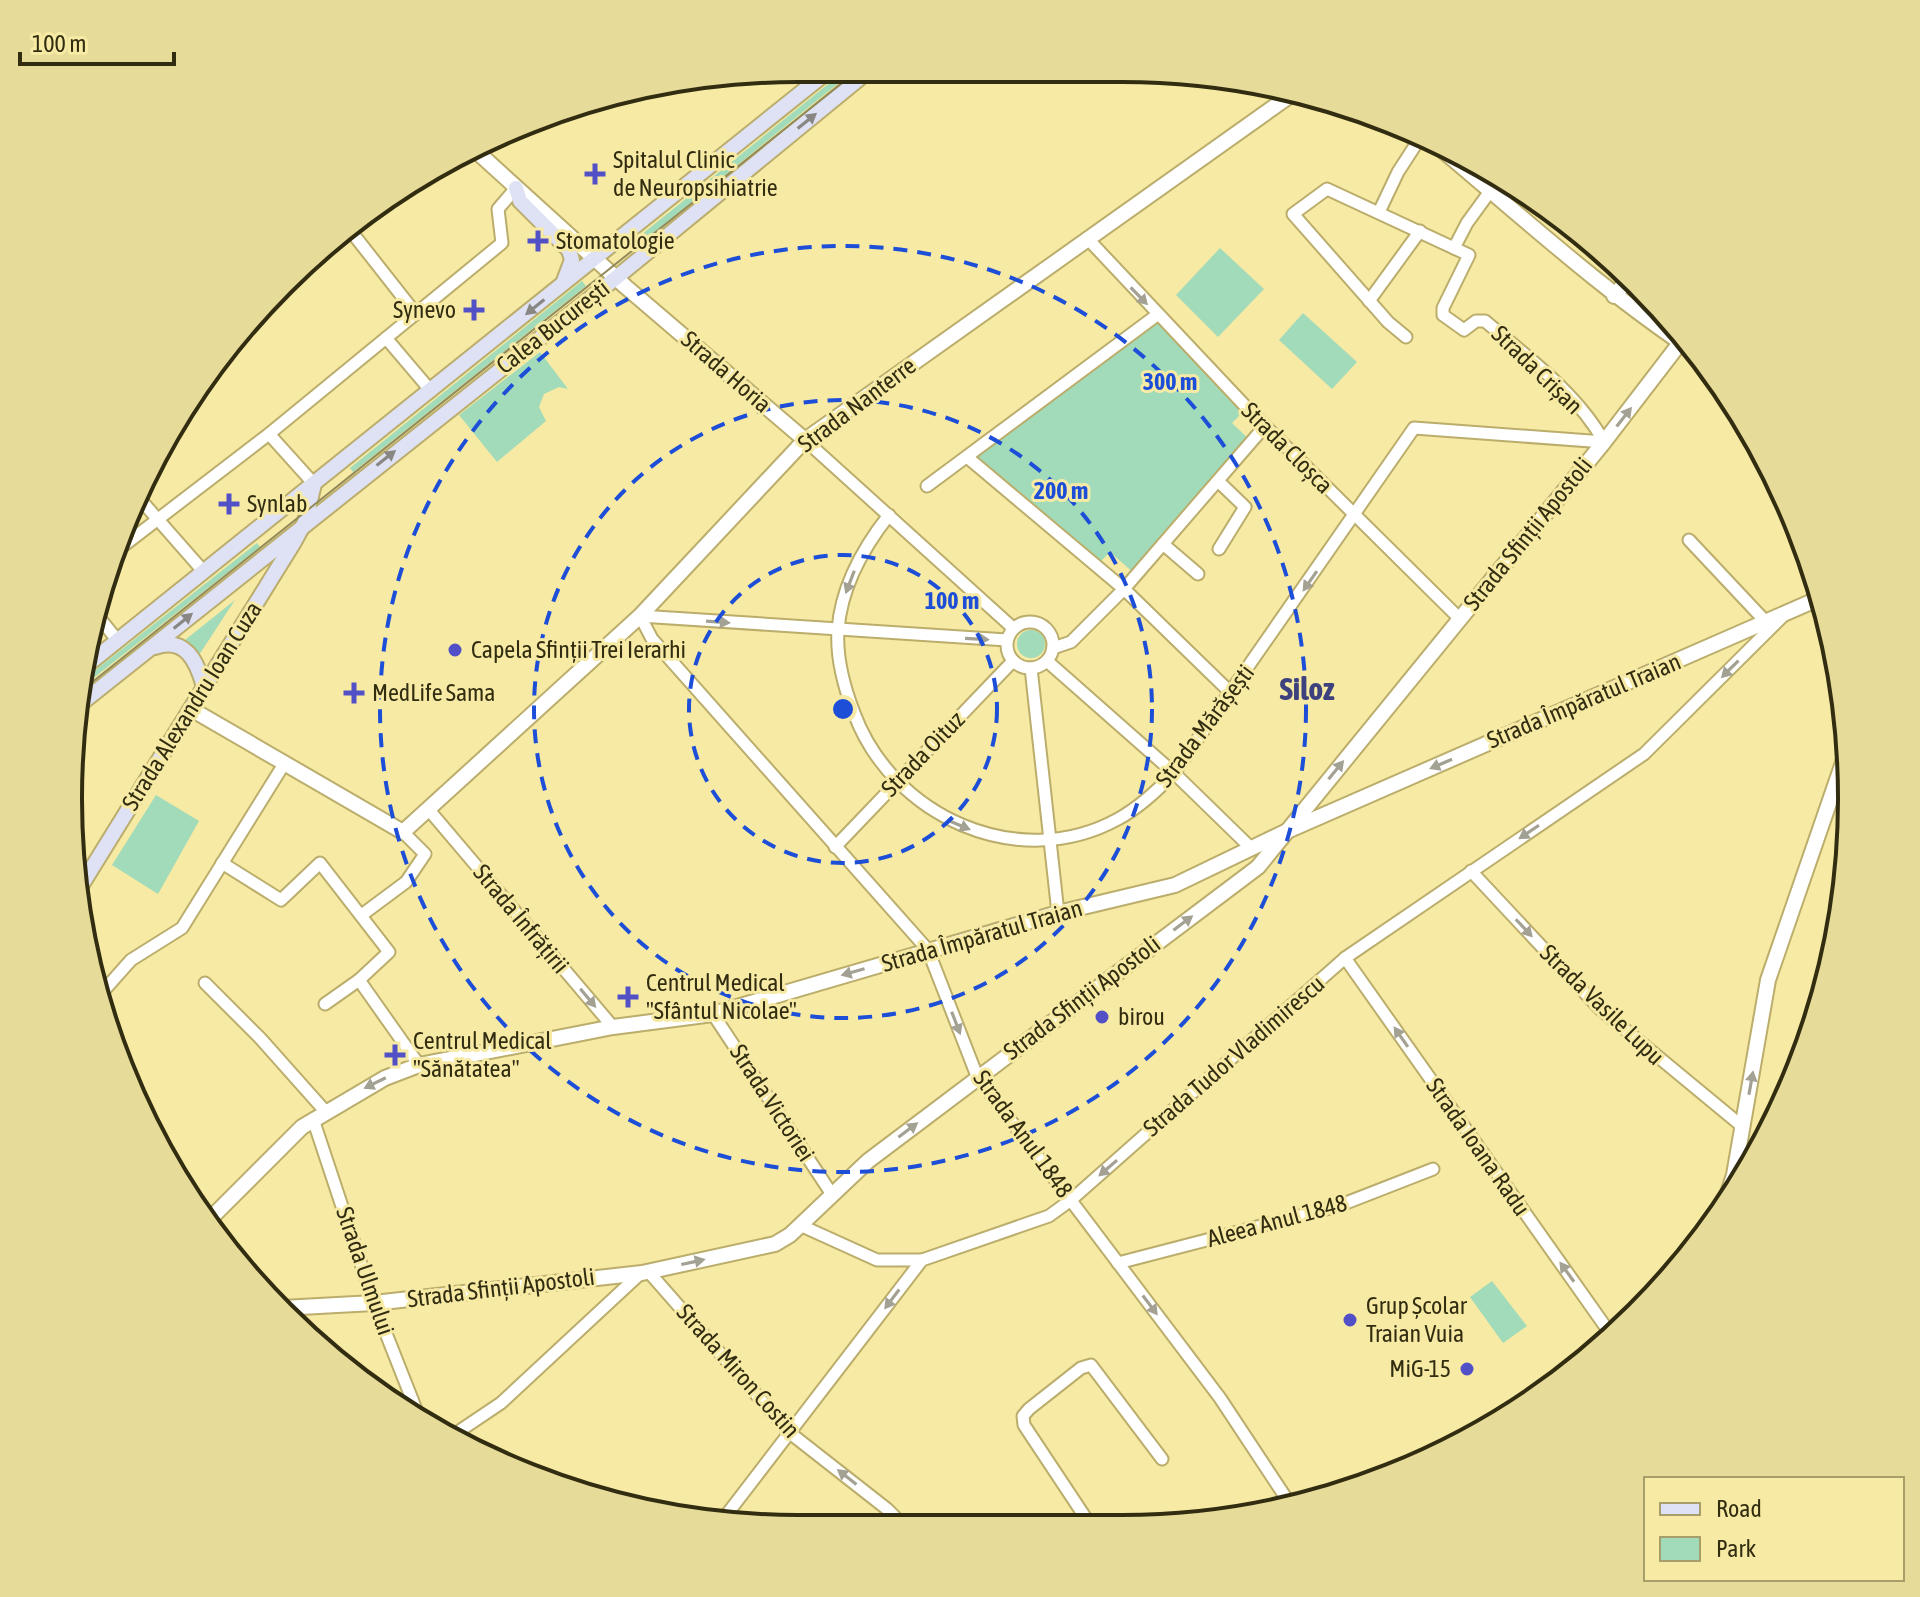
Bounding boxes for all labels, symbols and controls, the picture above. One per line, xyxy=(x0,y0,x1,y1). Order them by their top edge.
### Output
scale bar xyxy=(20,16,174,66)
text: 100 m xyxy=(32,30,86,57)
one-way arrow xyxy=(797,114,817,130)
place label: Spitalul Clinic de Neuropsihiatrie xyxy=(613,146,778,201)
marker: Spitalul Clinic de Neuropsihiatrie xyxy=(584,163,606,185)
place label: Stomatologie xyxy=(556,227,675,254)
marker: Stomatologie xyxy=(527,230,549,252)
street label: Calea București xyxy=(491,274,614,379)
one-way arrow xyxy=(1129,286,1147,305)
place label: Synevo xyxy=(393,296,456,323)
one-way arrow xyxy=(525,298,545,315)
marker: Synevo xyxy=(463,299,485,321)
street label: Strada Crișan xyxy=(1487,320,1588,419)
street label: Strada Horia xyxy=(676,325,777,418)
street label: Strada Nanterre xyxy=(793,352,921,458)
text: 300 m xyxy=(1143,368,1197,395)
street label: Strada Cloșca xyxy=(1236,397,1338,499)
one-way arrow xyxy=(1615,407,1631,427)
one-way arrow xyxy=(376,451,396,467)
street label: Strada Sfinții Apostoli xyxy=(1458,452,1597,615)
text: 200 m xyxy=(1034,477,1088,504)
place label: Synlab xyxy=(247,490,307,517)
marker: Synlab xyxy=(218,493,240,515)
one-way arrow xyxy=(843,570,856,594)
one-way arrow xyxy=(1303,570,1318,591)
text: 100 m xyxy=(925,587,979,614)
street label: Strada Alexandru Ioan Cuza xyxy=(116,597,267,815)
one-way arrow xyxy=(173,613,193,630)
one-way arrow xyxy=(706,616,731,629)
one-way arrow xyxy=(965,633,990,646)
place label: Capela Sfinții Trei Ierarhi xyxy=(471,636,686,663)
marker: Capela Sfinții Trei Ierarhi xyxy=(446,641,464,659)
street label: Strada Împăratul Traian xyxy=(1483,648,1685,754)
street label: Strada Mărășești xyxy=(1150,659,1259,792)
one-way arrow xyxy=(1721,659,1740,678)
district label: Siloz xyxy=(1279,670,1335,707)
place label: MedLife Sama xyxy=(372,679,496,706)
marker: MedLife Sama xyxy=(343,682,365,704)
centre of rings xyxy=(829,695,857,723)
street label: Strada Oituz xyxy=(876,705,970,802)
one-way arrow xyxy=(1429,757,1453,770)
one-way arrow xyxy=(1327,760,1344,780)
one-way arrow xyxy=(948,818,971,831)
one-way arrow xyxy=(1519,824,1540,839)
street label: Strada Înfrățirii xyxy=(468,859,575,978)
street label: Strada Împăratul Traian xyxy=(878,894,1085,977)
one-way arrow xyxy=(1172,915,1193,931)
one-way arrow xyxy=(1515,919,1533,938)
street label: Strada Sfinții Apostoli xyxy=(998,930,1165,1065)
street label: Strada Vasile Lupu xyxy=(1535,939,1670,1070)
one-way arrow xyxy=(841,966,865,979)
place label: Centrul Medical "Sfântul Nicolae" xyxy=(646,969,797,1024)
street label: Strada Tudor Vladimirescu xyxy=(1138,970,1329,1141)
marker: Centrul Medical "Sfântul Nicolae" xyxy=(617,986,639,1008)
one-way arrow xyxy=(579,987,596,1007)
place label: birou xyxy=(1118,1003,1165,1030)
marker: birou xyxy=(1093,1008,1111,1026)
one-way arrow xyxy=(950,1011,963,1035)
place label: Centrul Medical "Sănătatea" xyxy=(413,1027,552,1082)
one-way arrow xyxy=(1394,1027,1409,1048)
street label: Strada Victoriei xyxy=(725,1039,820,1166)
marker: Centrul Medical "Sănătatea" xyxy=(384,1044,406,1066)
street label: Strada Anul 1848 xyxy=(968,1065,1079,1202)
one-way arrow xyxy=(1745,1070,1757,1095)
street label: Strada Ioana Radu xyxy=(1421,1073,1536,1221)
one-way arrow xyxy=(363,1077,386,1090)
one-way arrow xyxy=(898,1123,918,1139)
one-way arrow xyxy=(1098,1159,1118,1176)
street label: Aleea Anul 1848 xyxy=(1204,1189,1350,1252)
street label: Strada Ulmului xyxy=(331,1203,400,1338)
one-way arrow xyxy=(681,1255,706,1268)
one-way arrow xyxy=(1560,1262,1575,1283)
street label: Strada Sfinții Apostoli xyxy=(406,1263,596,1312)
one-way arrow xyxy=(884,1289,900,1309)
place label: Grup Școlar Traian Vuia xyxy=(1366,1292,1468,1347)
one-way arrow xyxy=(1142,1295,1158,1315)
street label: Strada Miron Costin xyxy=(671,1298,805,1443)
marker: Grup Școlar Traian Vuia xyxy=(1341,1311,1359,1329)
place label: MiG-15 xyxy=(1389,1355,1451,1382)
marker: MiG-15 xyxy=(1458,1360,1476,1378)
one-way arrow xyxy=(837,1470,857,1486)
legend xyxy=(1644,1477,1904,1581)
text: Road xyxy=(1716,1495,1762,1522)
text: Park xyxy=(1716,1535,1757,1562)

